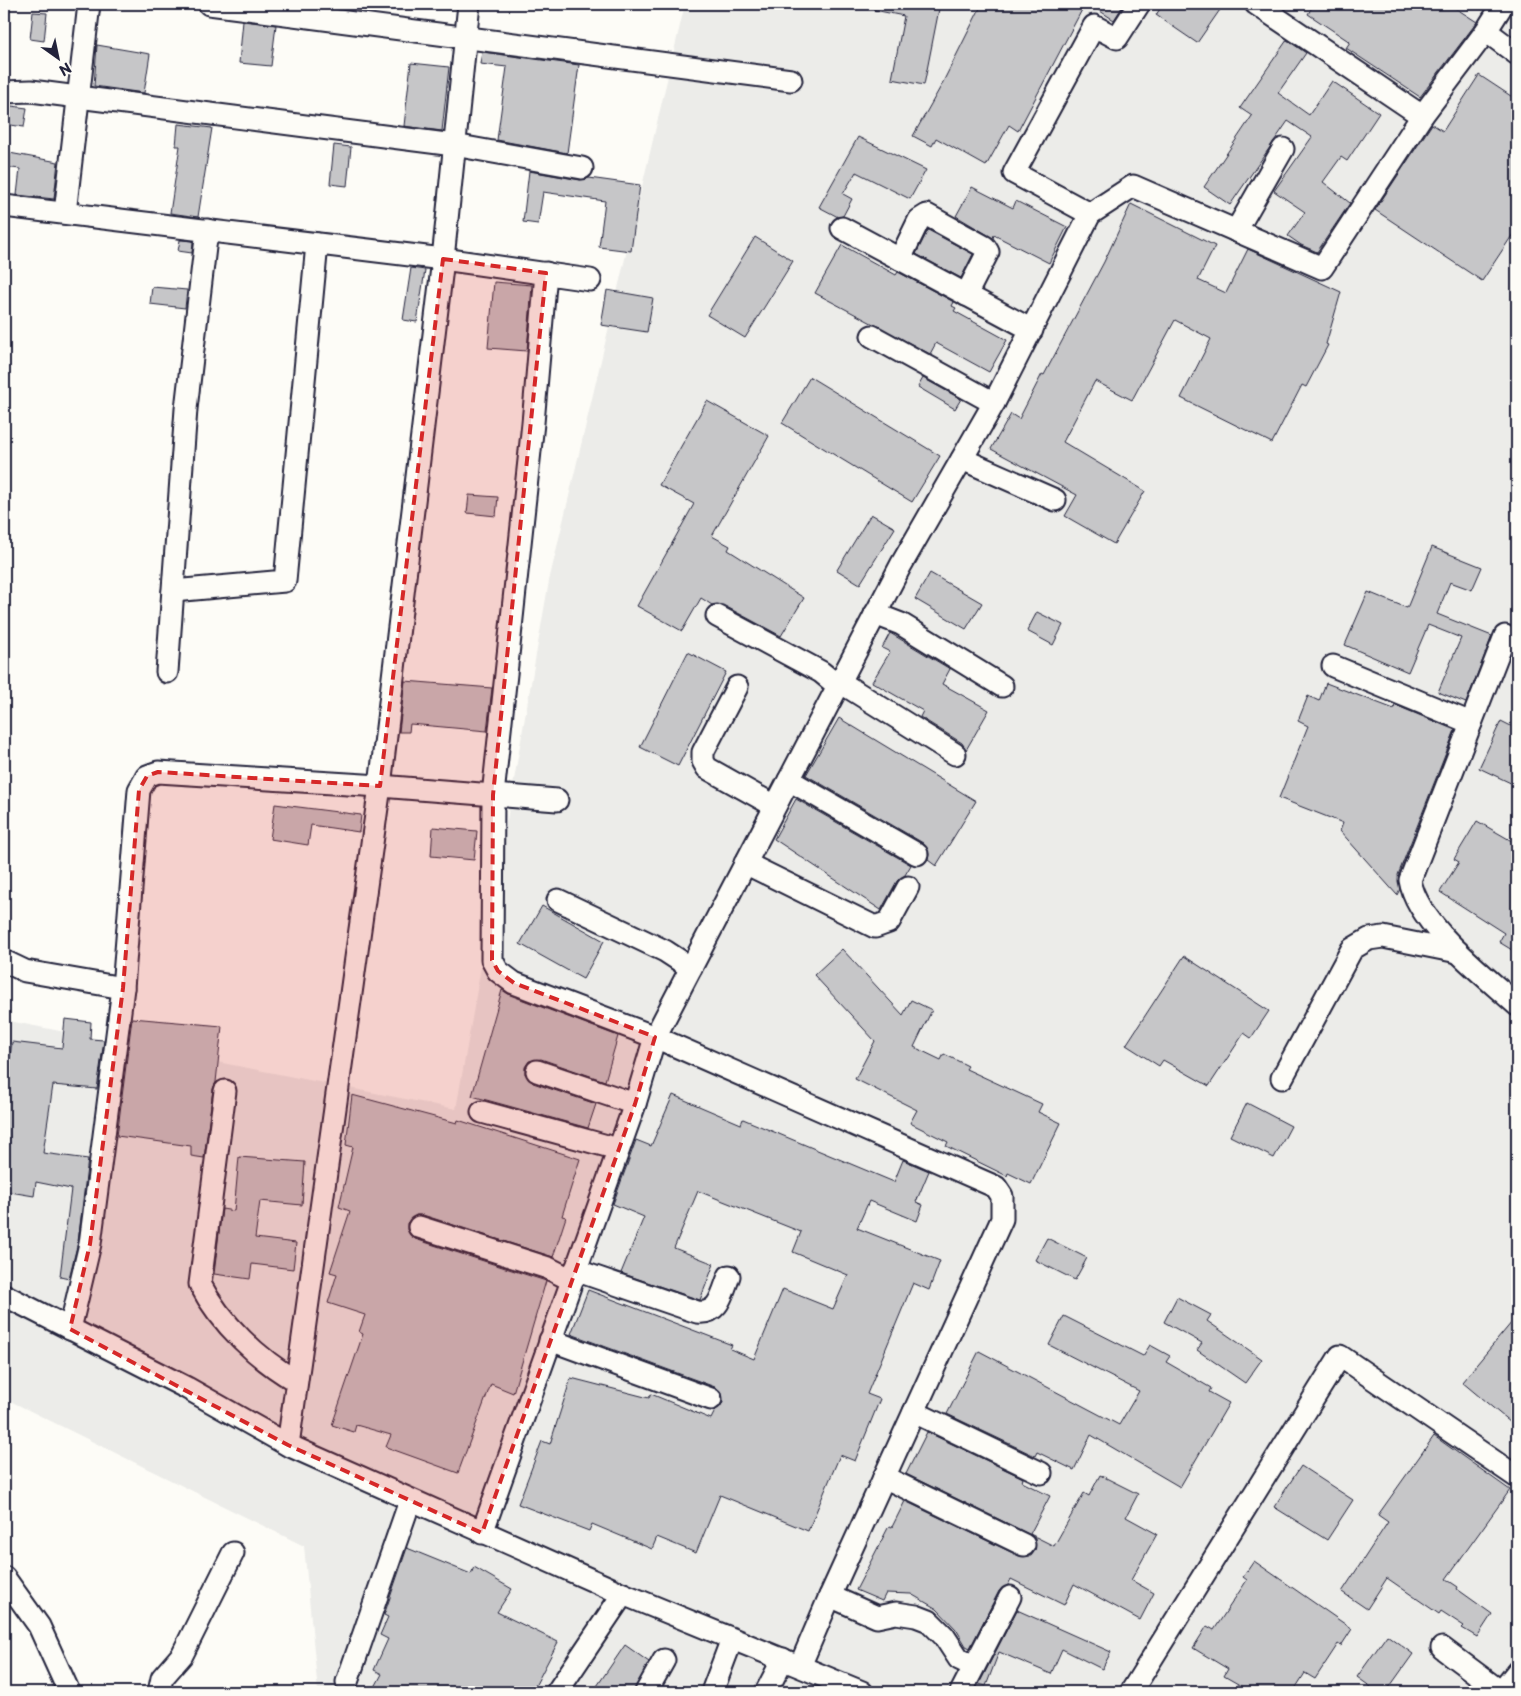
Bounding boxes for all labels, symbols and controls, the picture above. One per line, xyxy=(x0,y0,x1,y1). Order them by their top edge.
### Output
north arrow xyxy=(32,32,82,82)
text: N xyxy=(55,57,76,81)

